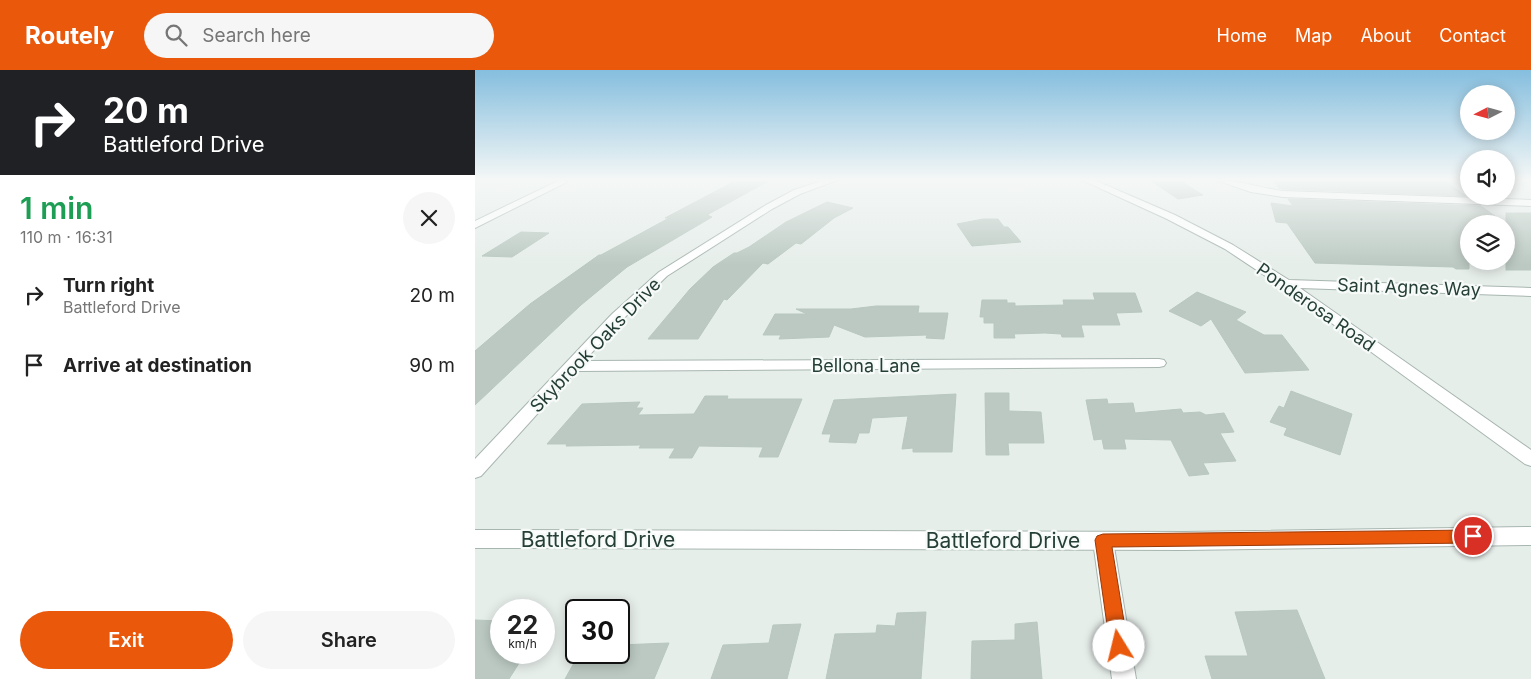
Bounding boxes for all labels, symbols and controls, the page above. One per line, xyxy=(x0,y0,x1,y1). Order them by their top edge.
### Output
search box xyxy=(144,13,494,58)
text: Routely xyxy=(25,21,114,50)
icon: search xyxy=(162,21,190,49)
text: Search here xyxy=(202,24,311,47)
text: Home xyxy=(1217,25,1267,46)
text: Map xyxy=(1295,25,1332,46)
text: About xyxy=(1360,25,1411,46)
text: Contact xyxy=(1439,25,1506,46)
north arrow xyxy=(1460,85,1515,140)
map controls xyxy=(1460,85,1515,270)
text: 20 m xyxy=(103,89,189,131)
icon: right xyxy=(20,90,85,155)
text: Battleford Drive xyxy=(103,131,265,157)
button: sound xyxy=(1460,150,1515,205)
text: 1 min xyxy=(20,190,93,226)
button: close xyxy=(403,192,455,244)
button: layers xyxy=(1460,215,1515,270)
text: 110 m · 16:31 xyxy=(20,227,113,247)
street label: Ponderosa Road xyxy=(1253,258,1379,356)
street label: Skybrook Oaks Drive xyxy=(525,273,665,417)
text: Turn right xyxy=(63,274,154,297)
street label: Saint Agnes Way xyxy=(1337,274,1481,300)
icon: right xyxy=(20,281,48,309)
text: 20 m xyxy=(409,284,455,307)
text: Battleford Drive xyxy=(63,297,181,317)
icon: arrive xyxy=(20,351,48,379)
text: Arrive at destination xyxy=(63,354,252,377)
text: 90 m xyxy=(409,354,455,377)
street label: Bellona Lane xyxy=(811,355,921,376)
pin xyxy=(1452,515,1494,557)
icon: arrive xyxy=(1459,522,1487,550)
street label: Battleford Drive xyxy=(521,527,675,552)
street label: Battleford Drive xyxy=(926,528,1080,553)
speed limit sign: 30 xyxy=(565,599,630,664)
text: 22 xyxy=(507,610,538,640)
button: Exit xyxy=(20,611,233,669)
button: Share xyxy=(243,611,455,669)
position arrow xyxy=(1092,619,1144,671)
text: km/h xyxy=(508,636,537,651)

